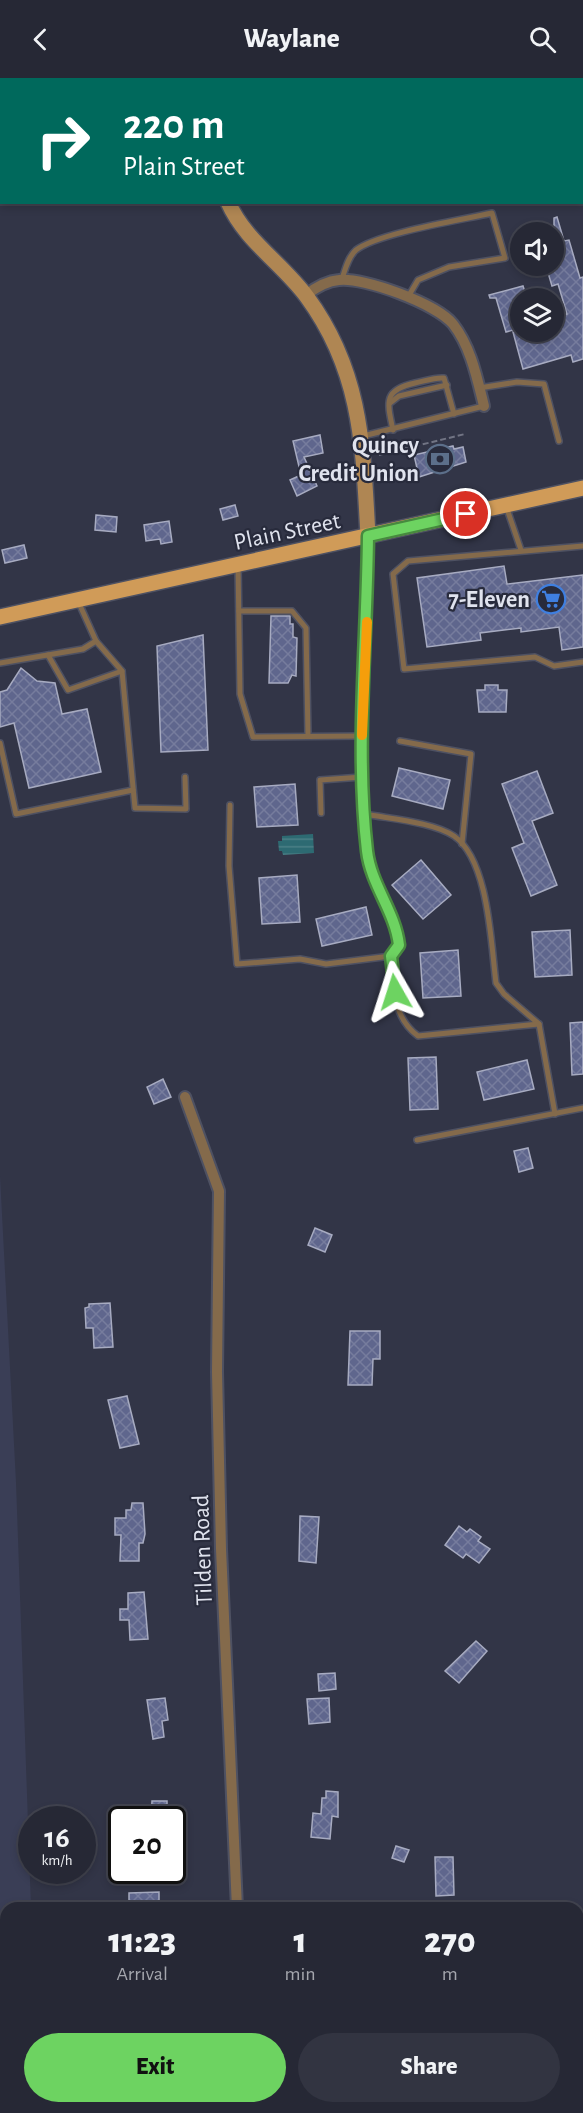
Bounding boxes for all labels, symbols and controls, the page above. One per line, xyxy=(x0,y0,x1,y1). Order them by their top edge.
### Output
icon: back xyxy=(24,23,57,56)
icon: search xyxy=(526,23,559,56)
text: Waylane xyxy=(243,25,340,52)
icon: right xyxy=(24,102,102,180)
text: 220 m xyxy=(123,104,225,146)
text: Plain Street xyxy=(123,153,245,180)
map controls xyxy=(510,222,564,342)
button: sound xyxy=(510,222,564,276)
button: layers xyxy=(510,288,564,342)
place label: Quincy Credit Union xyxy=(298,434,419,486)
bank icon: Quincy Credit Union xyxy=(424,443,456,475)
pin xyxy=(440,488,491,539)
icon: arrive xyxy=(449,497,482,530)
street label: Plain Street xyxy=(232,509,343,555)
supermarket icon: 7-Eleven xyxy=(535,583,567,615)
place label: 7-Eleven xyxy=(449,588,530,612)
position arrow xyxy=(363,960,427,1024)
street label: Tilden Road xyxy=(189,1494,217,1606)
speed limit sign: 20 xyxy=(108,1806,186,1884)
text: 16 xyxy=(44,1823,70,1853)
text: km/h xyxy=(42,1853,72,1868)
text: 11:23 xyxy=(108,1923,176,1959)
text: 1 xyxy=(293,1923,307,1959)
text: 270 xyxy=(424,1923,476,1959)
text: Arrival xyxy=(117,1964,168,1984)
text: min xyxy=(284,1964,316,1984)
text: m xyxy=(442,1964,458,1984)
button: Exit xyxy=(24,2033,286,2102)
button: Share xyxy=(298,2033,560,2102)

